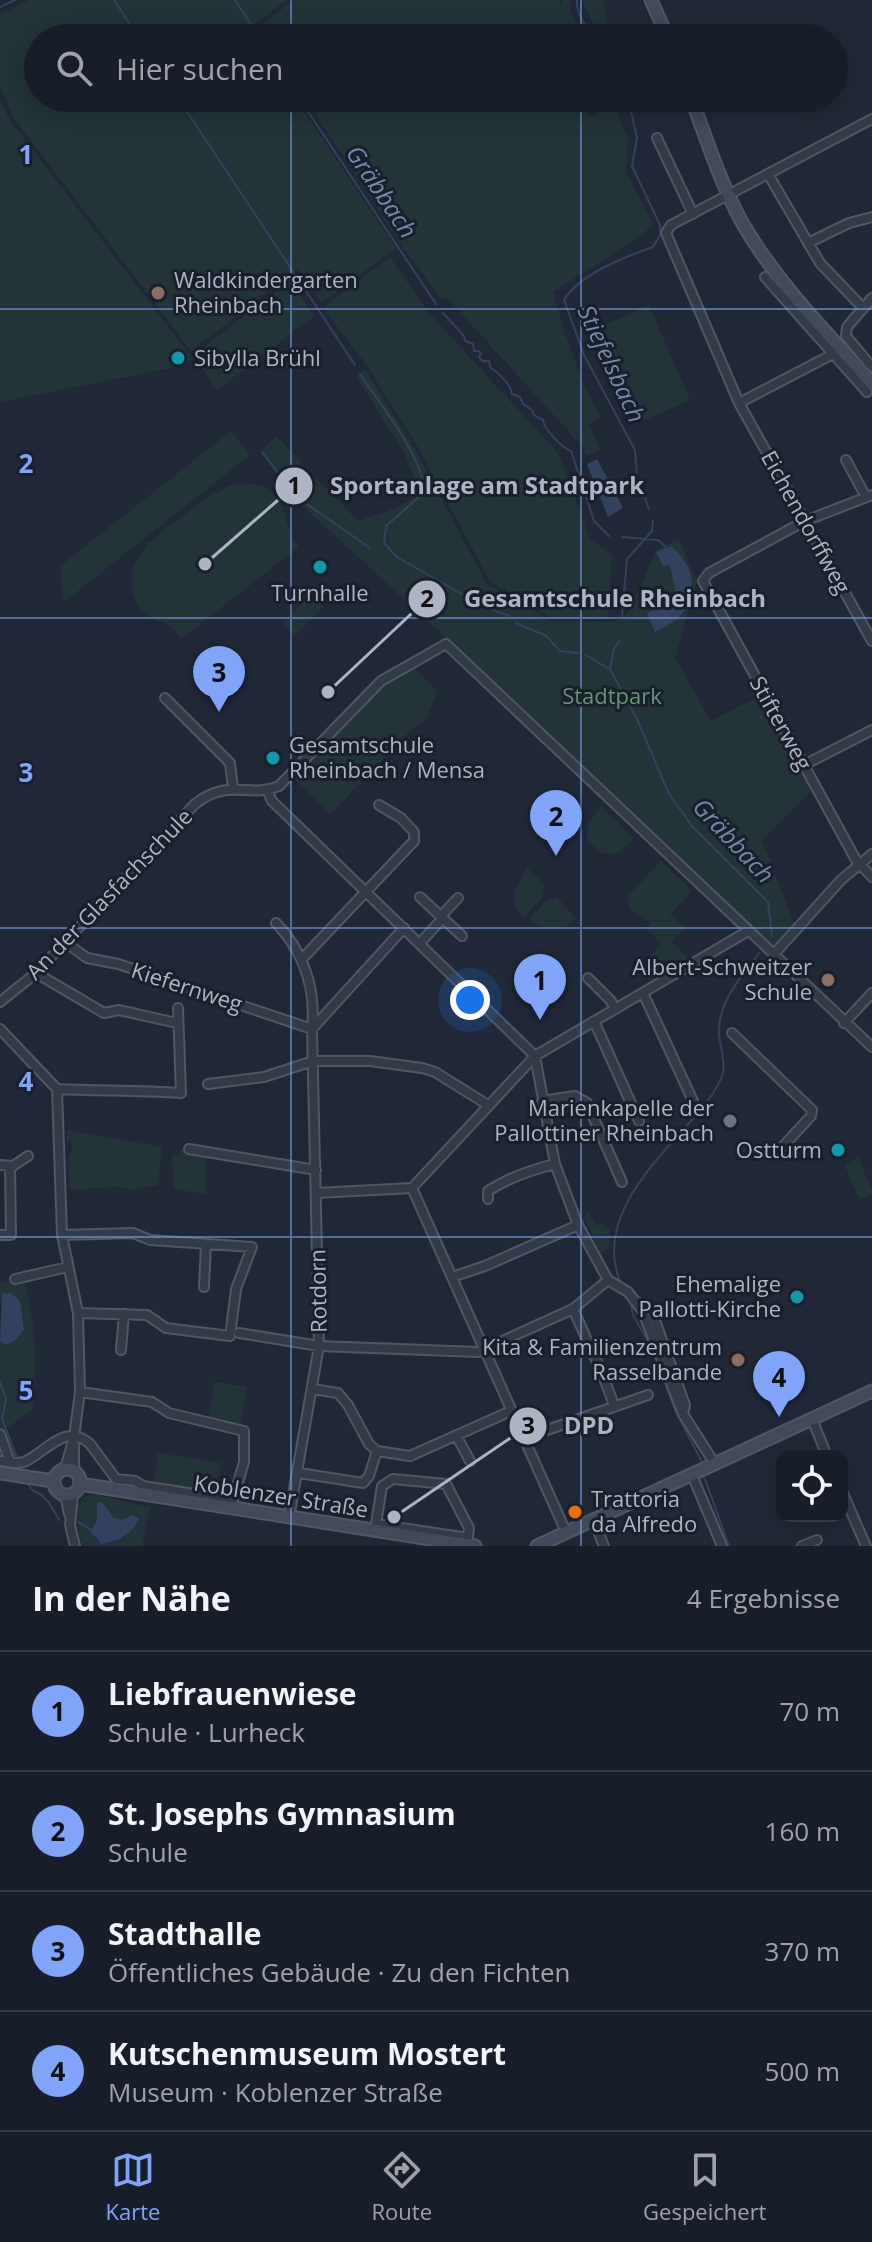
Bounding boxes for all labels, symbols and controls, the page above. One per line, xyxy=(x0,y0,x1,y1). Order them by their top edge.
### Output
search box xyxy=(24,24,848,112)
icon: search xyxy=(52,46,96,90)
text: Hier suchen xyxy=(116,48,283,89)
text: 1 xyxy=(19,136,33,172)
water label: Gräbbach xyxy=(339,138,425,244)
place label: Waldkindergarten Rheinbach xyxy=(174,264,358,319)
marker: Waldkindergarten Rheinbach xyxy=(149,284,167,302)
water label: Stiefelsbach xyxy=(571,299,654,427)
place label: Sibylla Brühl xyxy=(194,342,321,372)
marker: Sibylla Brühl xyxy=(169,349,187,367)
street label: Eichendorffweg xyxy=(755,444,859,599)
text: 2 xyxy=(19,445,34,481)
callout: Sportanlage am Stadtpark xyxy=(274,462,660,510)
text: 1 xyxy=(287,468,301,501)
text: Sportanlage am Stadtpark xyxy=(330,468,644,501)
marker: Turnhalle xyxy=(311,558,329,576)
callout: Gesamtschule Rheinbach xyxy=(407,575,782,623)
place label: Turnhalle xyxy=(271,577,369,607)
text: 2 xyxy=(420,581,434,614)
text: Gesamtschule Rheinbach xyxy=(464,581,766,614)
pin: 3 xyxy=(193,646,245,712)
street label: Stifterweg xyxy=(744,670,820,775)
park label: Stadtpark xyxy=(562,680,662,710)
place label: Gesamtschule Rheinbach / Mensa xyxy=(289,729,485,784)
marker: Gesamtschule Rheinbach / Mensa xyxy=(264,749,282,767)
text: 3 xyxy=(19,754,33,790)
pin: 2 xyxy=(530,790,582,856)
water label: Gräbbach xyxy=(686,790,782,890)
street label: An der Glasfachschule xyxy=(18,801,198,986)
place label: Albert-Schweitzer Schule xyxy=(632,951,812,1006)
street label: Kiefernweg xyxy=(128,954,247,1018)
pin: 1 xyxy=(514,954,566,1020)
marker: Albert-Schweitzer Schule xyxy=(819,971,837,989)
your location xyxy=(450,980,490,1020)
text: 4 xyxy=(19,1063,34,1099)
place label: Marienkapelle der Pallottiner Rheinbach xyxy=(494,1092,714,1147)
marker: Marienkapelle der Pallottiner Rheinbach xyxy=(721,1112,739,1130)
place label: Ostturm xyxy=(736,1134,822,1164)
marker: Ostturm xyxy=(829,1141,847,1159)
street label: Rotdorn xyxy=(301,1249,333,1333)
place label: Ehemalige Pallotti-Kirche xyxy=(638,1268,781,1323)
marker: Ehemalige Pallotti-Kirche xyxy=(788,1288,806,1306)
place label: Kita & Familienzentrum Rasselbande xyxy=(482,1331,722,1386)
marker: Kita & Familienzentrum Rasselbande xyxy=(729,1351,747,1369)
pin: 4 xyxy=(753,1351,805,1417)
text: 5 xyxy=(19,1372,33,1408)
callout: DPD xyxy=(508,1402,631,1450)
text: 3 xyxy=(521,1408,535,1441)
text: DPD xyxy=(564,1408,614,1441)
map controls xyxy=(776,1450,848,1522)
button: locate xyxy=(776,1450,848,1522)
street label: Koblenzer Straße xyxy=(192,1466,370,1524)
place label: Trattoria da Alfredo xyxy=(591,1483,697,1538)
marker: Trattoria da Alfredo xyxy=(566,1503,584,1521)
text: In der Nähe xyxy=(32,1575,231,1621)
text: 4 Ergebnisse xyxy=(687,1580,840,1616)
text: Liebfrauenwiese xyxy=(108,1673,357,1714)
text: 1 xyxy=(51,1693,65,1729)
text: 70 m xyxy=(779,1693,840,1729)
text: Schule · Lurheck xyxy=(108,1714,305,1750)
text: St. Josephs Gymnasium xyxy=(108,1793,456,1834)
text: 2 xyxy=(51,1813,65,1849)
text: 160 m xyxy=(765,1813,840,1849)
text: Schule xyxy=(108,1834,188,1870)
text: Stadthalle xyxy=(108,1913,262,1954)
text: 3 xyxy=(51,1933,65,1969)
text: 370 m xyxy=(765,1933,840,1969)
text: Öffentliches Gebäude · Zu den Fichten xyxy=(108,1954,570,1990)
text: Kutschenmuseum Mostert xyxy=(108,2033,506,2074)
text: 4 xyxy=(51,2053,65,2089)
text: 500 m xyxy=(765,2053,840,2089)
text: Museum · Koblenzer Straße xyxy=(108,2074,443,2110)
tab: Karte xyxy=(106,2148,160,2226)
tab: Route xyxy=(371,2148,432,2226)
tab: Gespeichert xyxy=(643,2148,766,2226)

